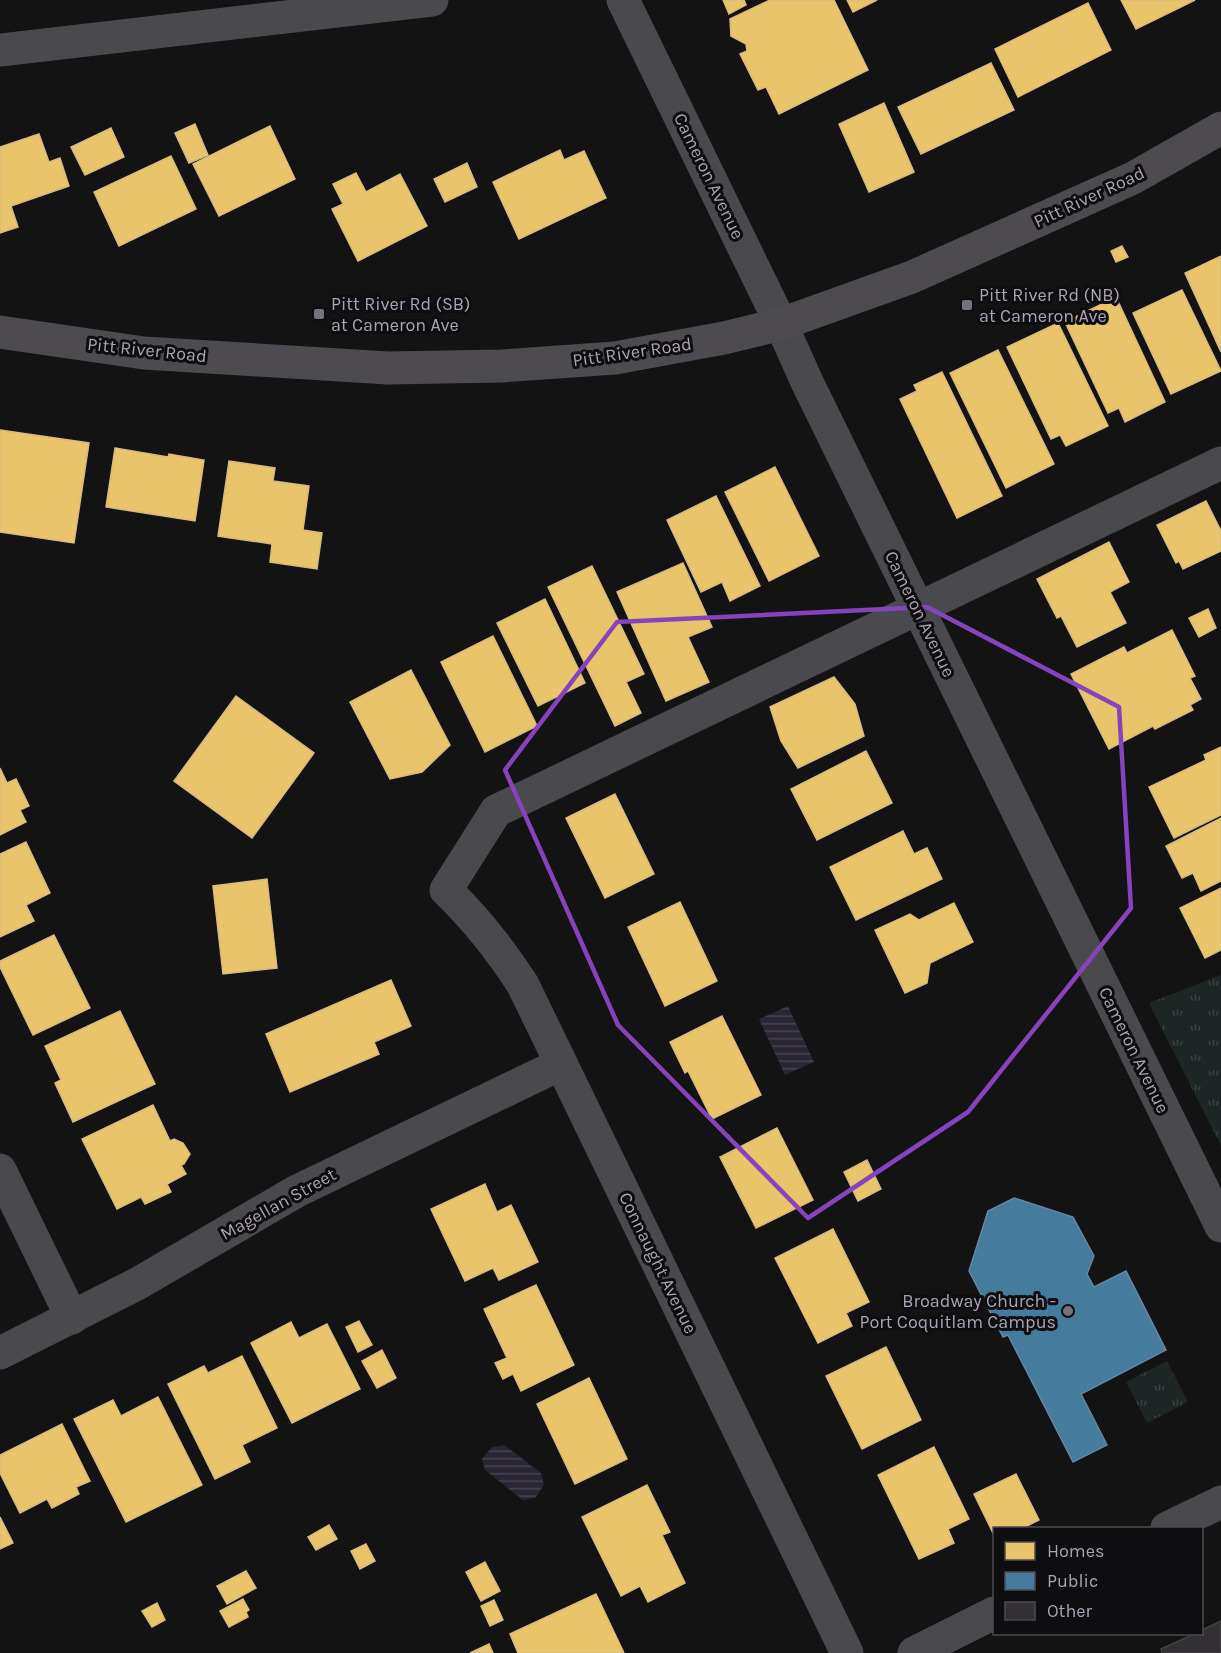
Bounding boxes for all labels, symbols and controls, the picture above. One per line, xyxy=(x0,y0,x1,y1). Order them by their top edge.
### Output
street label: Cameron Avenue xyxy=(669,109,749,243)
street label: Pitt River Road xyxy=(1030,162,1148,232)
place label: Pitt River Rd (NB) at Cameron Ave xyxy=(979,284,1120,327)
place label: Pitt River Rd (SB) at Cameron Ave xyxy=(331,293,470,336)
marker: Pitt River Rd (NB) at Cameron Ave xyxy=(960,298,974,312)
marker: Pitt River Rd (SB) at Cameron Ave xyxy=(312,307,326,321)
street label: Pitt River Road xyxy=(86,333,208,367)
street label: Pitt River Road xyxy=(571,333,693,371)
street label: Cameron Avenue xyxy=(880,547,960,681)
street label: Cameron Avenue xyxy=(1094,983,1174,1117)
street label: Magellan Street xyxy=(216,1163,340,1245)
street label: Connaught Avenue xyxy=(614,1189,702,1337)
place label: Broadway Church - Port Coquitlam Campus xyxy=(860,1290,1056,1333)
marker: Broadway Church - Port Coquitlam Campus xyxy=(1061,1304,1075,1318)
legend xyxy=(993,1527,1203,1635)
text: Homes xyxy=(1047,1540,1104,1562)
text: Public xyxy=(1047,1570,1098,1592)
text: Other xyxy=(1047,1600,1092,1622)

